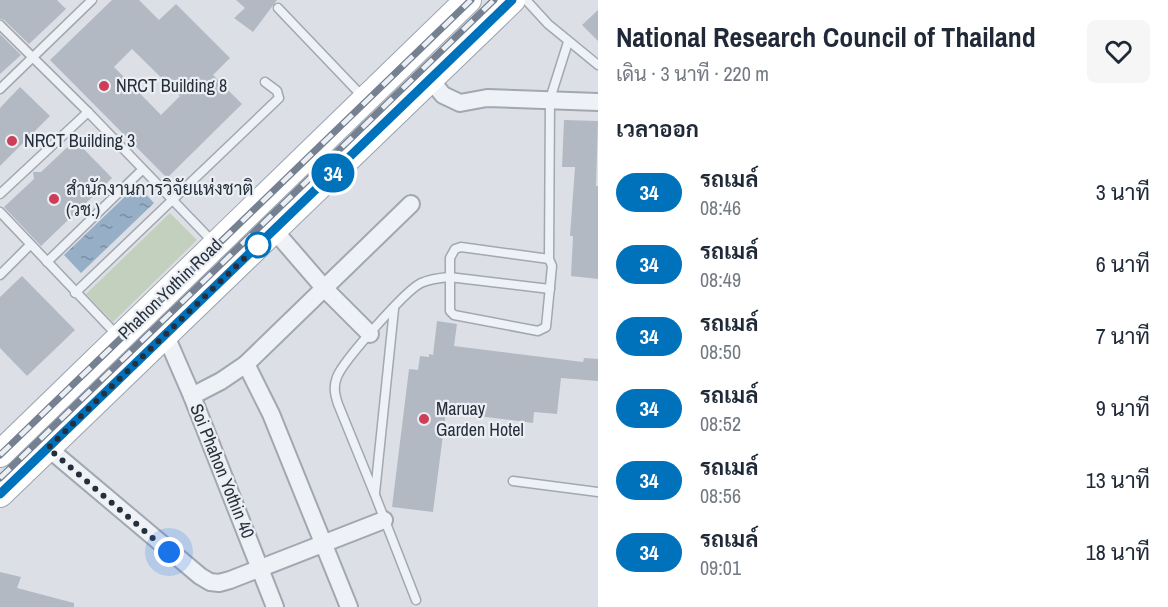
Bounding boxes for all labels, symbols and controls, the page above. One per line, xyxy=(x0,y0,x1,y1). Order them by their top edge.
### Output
text: National Research Council of Thailand xyxy=(616,18,1036,56)
button: heart xyxy=(1087,20,1150,83)
text: เดิน · 3 นาที · 220 m xyxy=(616,60,769,87)
place label: NRCT Building 8 xyxy=(116,73,227,98)
marker: NRCT Building 8 xyxy=(97,79,111,93)
text: เวลาออก xyxy=(616,114,699,144)
place label: NRCT Building 3 xyxy=(24,128,135,153)
marker: NRCT Building 3 xyxy=(5,134,19,148)
line badge: 34 xyxy=(306,154,360,192)
text: 34 xyxy=(323,159,343,188)
text: รถเมล์ xyxy=(700,164,758,194)
place label: สำนักงานการวิจัยแห่งชาติ (วช.) xyxy=(66,176,253,222)
text: 3 นาที xyxy=(1096,177,1150,207)
text: 34 xyxy=(639,178,659,207)
marker: สำนักงานการวิจัยแห่งชาติ (วช.) xyxy=(47,192,61,206)
text: 08:46 xyxy=(700,194,741,221)
unlabelled marker xyxy=(245,232,271,258)
street label: Phahon Yothin Road xyxy=(112,233,227,345)
text: รถเมล์ xyxy=(700,236,758,266)
text: 6 นาที xyxy=(1096,249,1150,279)
text: 34 xyxy=(639,250,659,279)
text: 08:49 xyxy=(700,266,741,293)
text: รถเมล์ xyxy=(700,308,758,338)
text: 7 นาที xyxy=(1096,321,1150,351)
text: 34 xyxy=(639,322,659,351)
text: 08:50 xyxy=(700,338,741,365)
text: รถเมล์ xyxy=(700,380,758,410)
text: 9 นาที xyxy=(1096,393,1150,423)
text: 34 xyxy=(639,394,659,423)
place label: Maruay Garden Hotel xyxy=(436,396,524,442)
street label: Soi Phahon Yothin 40 xyxy=(184,400,261,542)
text: 08:52 xyxy=(700,410,741,437)
marker: Maruay Garden Hotel xyxy=(417,412,431,426)
text: รถเมล์ xyxy=(700,452,758,482)
text: 13 นาที xyxy=(1086,465,1150,495)
text: 34 xyxy=(639,466,659,495)
text: 08:56 xyxy=(700,482,741,509)
text: รถเมล์ xyxy=(700,524,758,554)
your location xyxy=(154,537,184,567)
text: 18 นาที xyxy=(1086,537,1150,567)
text: 34 xyxy=(639,538,659,567)
text: 09:01 xyxy=(700,554,741,581)

